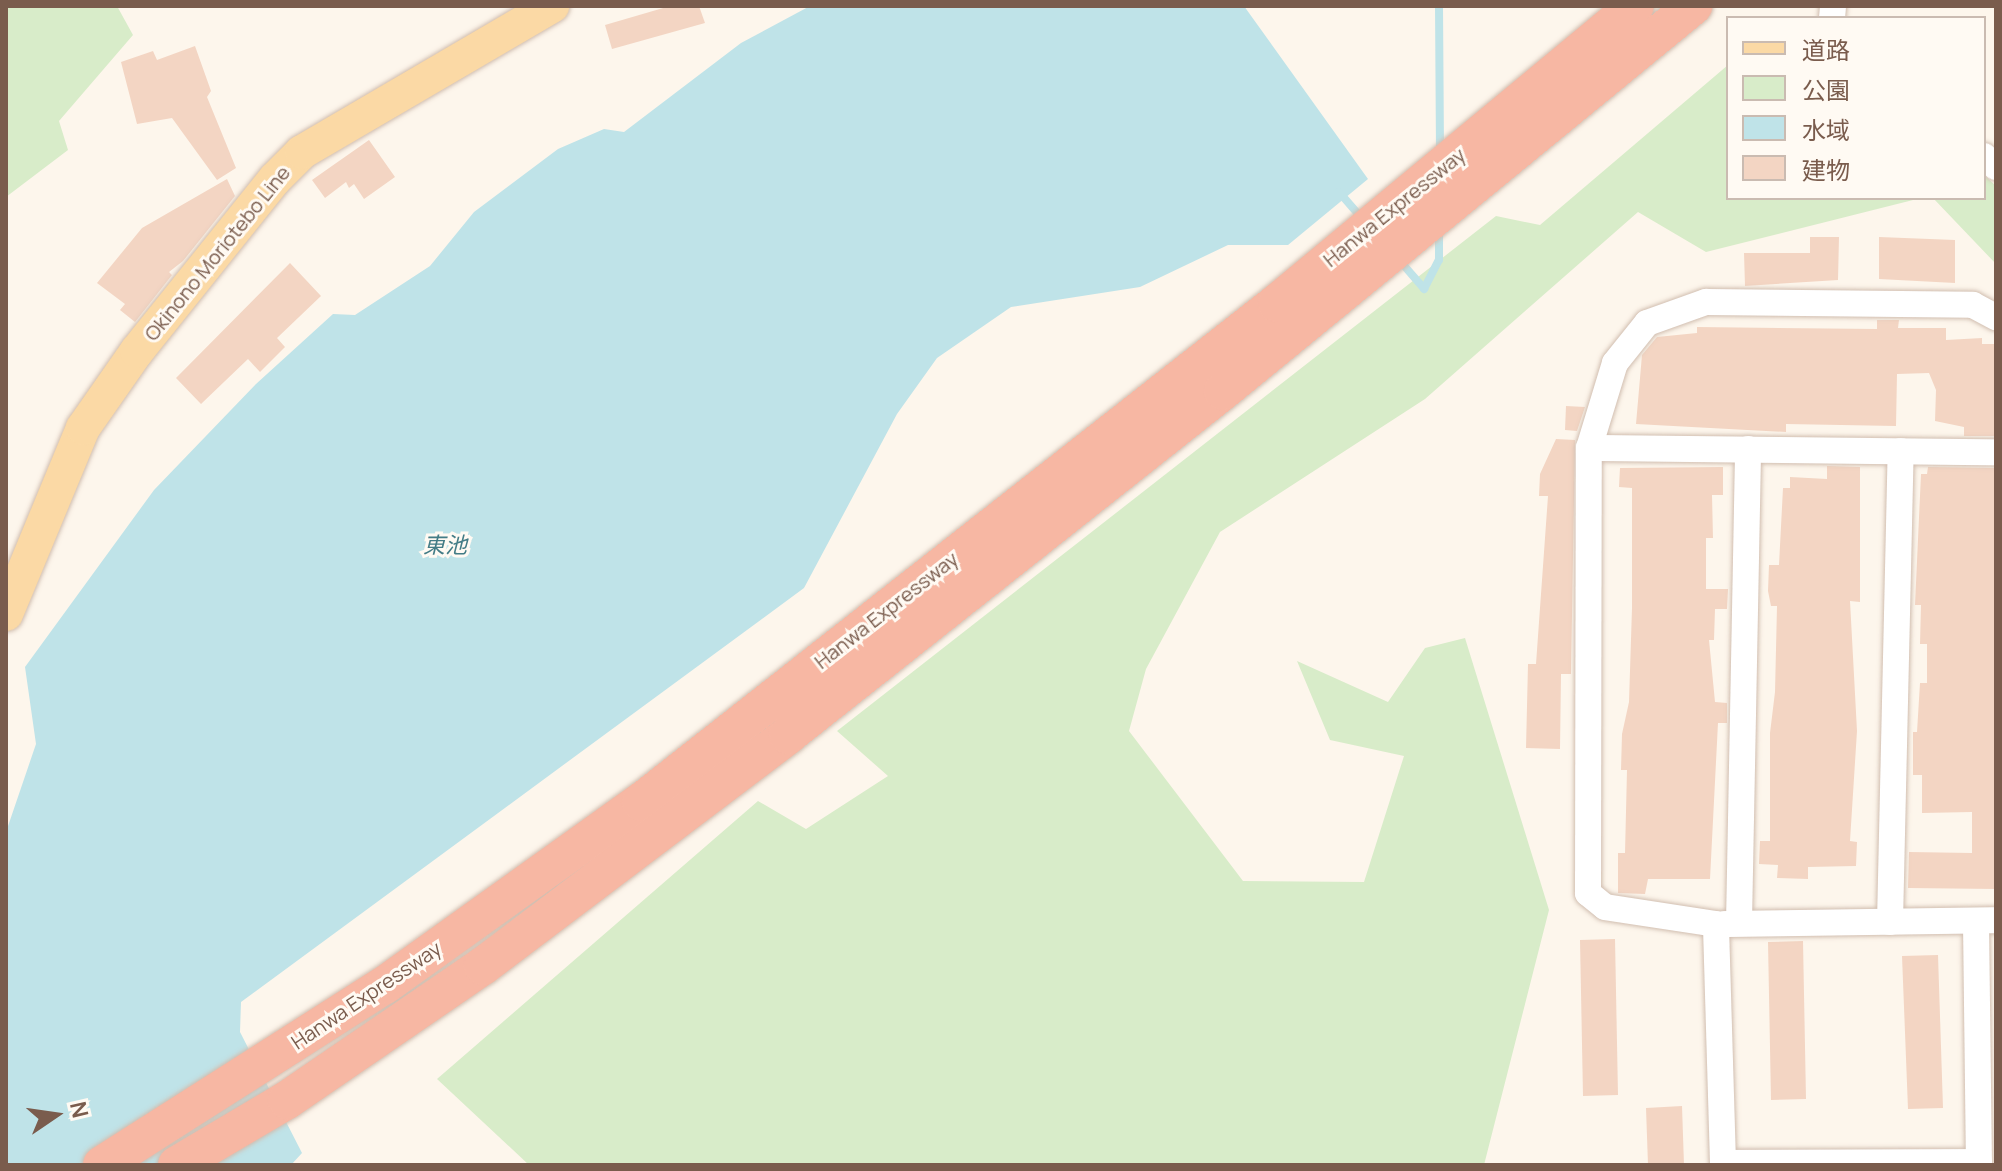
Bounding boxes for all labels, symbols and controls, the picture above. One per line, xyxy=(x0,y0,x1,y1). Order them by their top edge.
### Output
legend xyxy=(1726,16,1986,200)
text: 道路 xyxy=(1802,33,1850,66)
text: 公園 xyxy=(1802,73,1850,106)
text: 水域 xyxy=(1802,113,1850,146)
street label: Hanwa Expressway xyxy=(1318,142,1470,272)
text: 建物 xyxy=(1802,153,1850,186)
street label: Okinono Moriotebo Line xyxy=(139,161,295,345)
water label: 東池 xyxy=(423,533,467,559)
street label: Hanwa Expressway xyxy=(809,547,963,673)
street label: Hanwa Expressway xyxy=(287,936,445,1054)
north arrow xyxy=(16,1075,96,1155)
text: N xyxy=(63,1099,96,1121)

